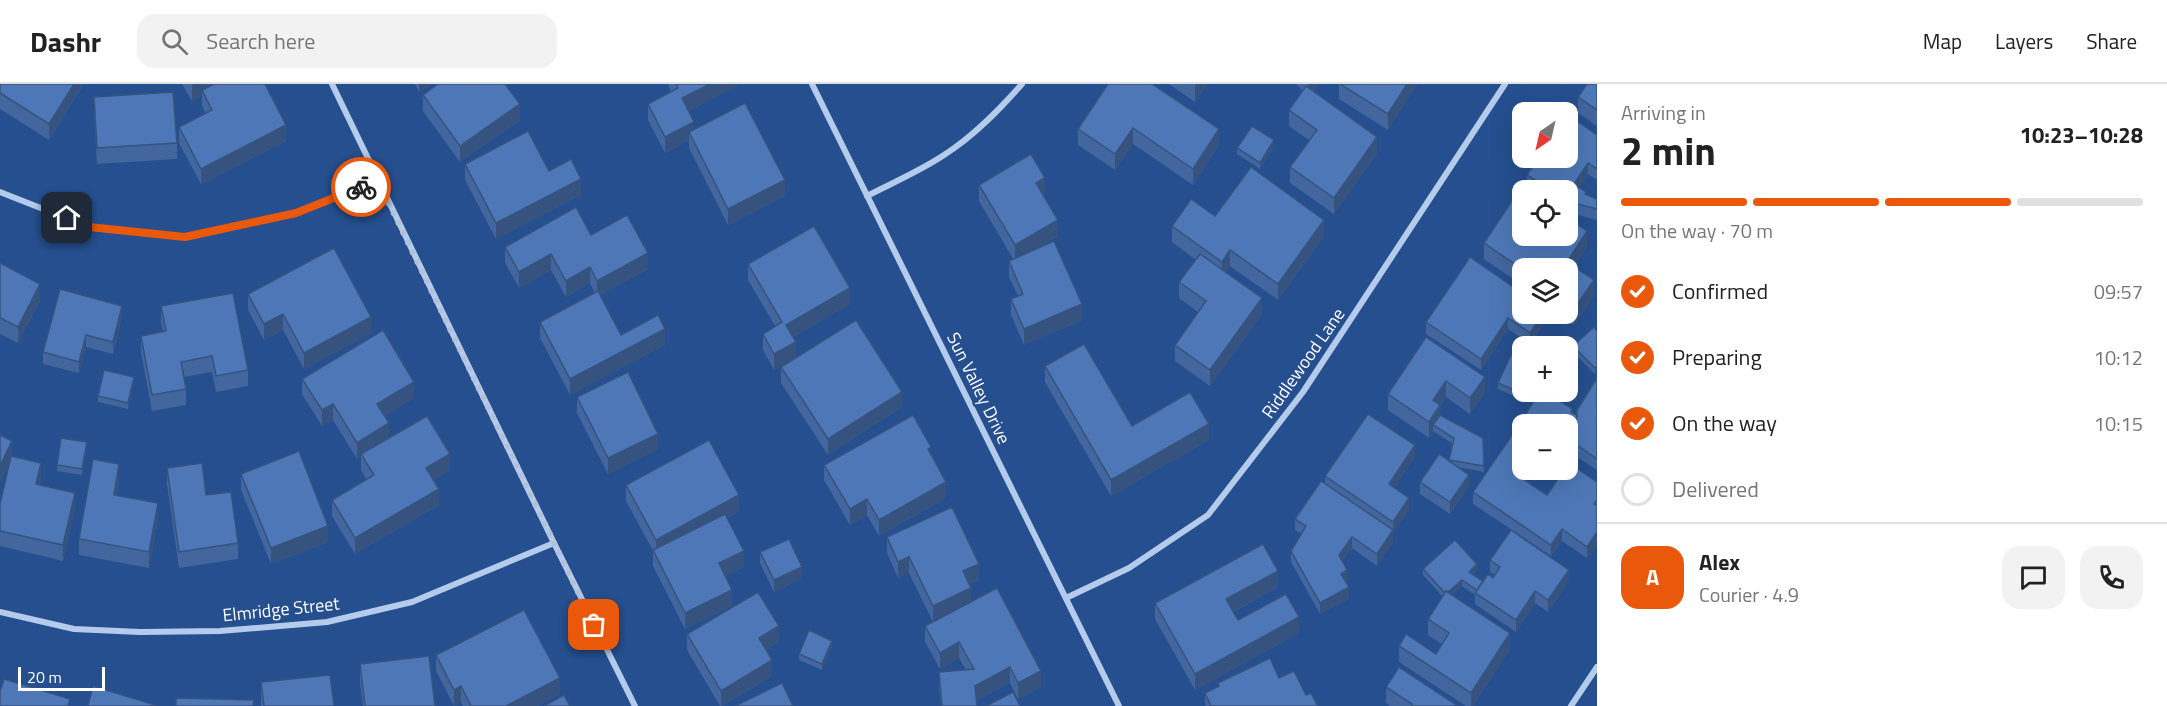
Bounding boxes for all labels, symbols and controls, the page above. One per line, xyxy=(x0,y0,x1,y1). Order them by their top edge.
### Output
search box xyxy=(137,14,557,68)
text: Dashr xyxy=(30,20,101,63)
text: Search here xyxy=(206,24,315,58)
icon: search xyxy=(158,25,191,58)
text: Map xyxy=(1923,25,1962,57)
text: Layers xyxy=(1995,25,2053,57)
text: Share xyxy=(2086,25,2137,57)
text: Arriving in xyxy=(1621,97,1706,128)
north arrow xyxy=(1512,102,1578,168)
map controls xyxy=(1512,102,1578,480)
text: 10:23–10:28 xyxy=(2020,118,2143,152)
text: 2 min xyxy=(1621,121,1716,180)
courier xyxy=(331,157,391,217)
icon: bike xyxy=(345,171,378,204)
button: locate xyxy=(1512,180,1578,246)
pin xyxy=(41,192,92,243)
icon: home xyxy=(50,201,83,234)
text: On the way · 70 m xyxy=(1621,215,1773,246)
button: layers xyxy=(1512,258,1578,324)
text: Confirmed xyxy=(1672,274,1768,308)
icon: check xyxy=(1621,275,1654,308)
text: 09:57 xyxy=(2094,276,2143,307)
street label: Riddlewood Lane xyxy=(1255,302,1351,424)
street label: Sun Valley Drive xyxy=(940,328,1018,448)
button: + xyxy=(1512,336,1578,402)
text: Preparing xyxy=(1672,340,1762,374)
icon: check xyxy=(1621,341,1654,374)
text: 10:12 xyxy=(2094,342,2143,373)
text: On the way xyxy=(1672,406,1777,440)
icon: check xyxy=(1621,407,1654,440)
text: 10:15 xyxy=(2094,408,2143,439)
button: − xyxy=(1512,414,1578,480)
text: Delivered xyxy=(1672,472,1759,506)
text: Alex xyxy=(1699,545,1740,579)
button: chat xyxy=(2002,546,2065,609)
button: phone xyxy=(2080,546,2143,609)
text: A xyxy=(1646,560,1659,594)
text: Courier · 4.9 xyxy=(1699,579,1799,610)
street label: Elmridge Street xyxy=(221,589,342,629)
pin xyxy=(568,599,619,650)
icon: bag xyxy=(577,608,610,641)
scale bar xyxy=(18,664,105,692)
text: 20 m xyxy=(27,665,62,689)

